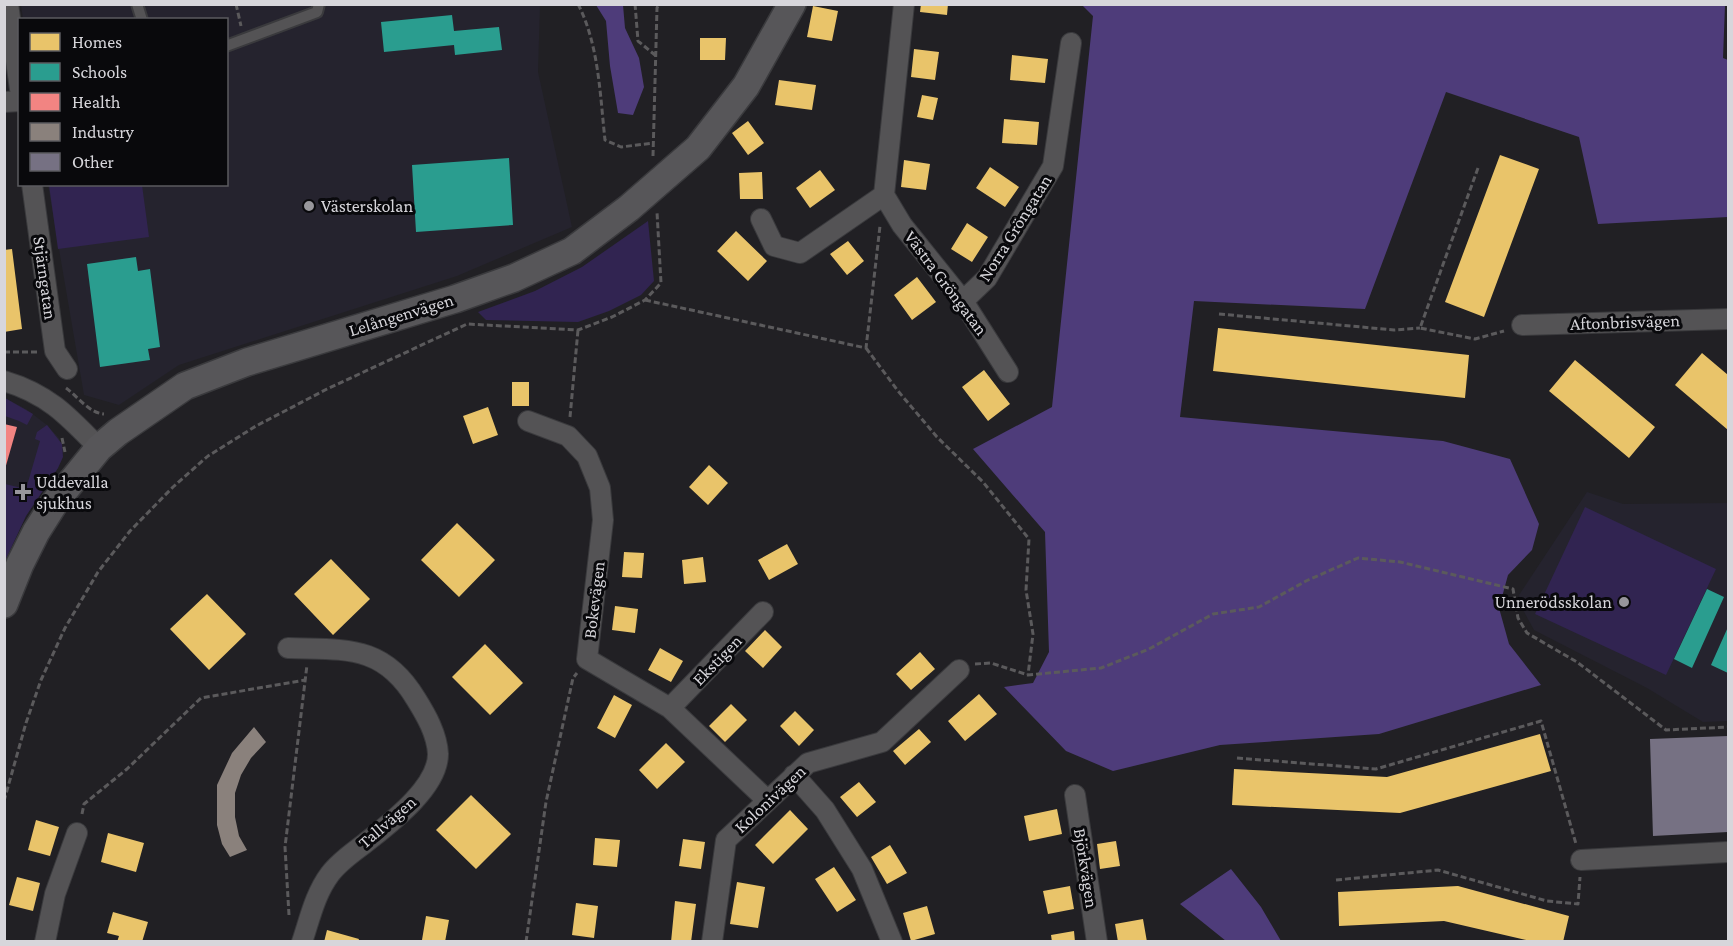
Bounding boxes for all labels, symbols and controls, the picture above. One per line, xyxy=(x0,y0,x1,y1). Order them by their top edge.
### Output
legend xyxy=(18,18,228,186)
text: Homes xyxy=(72,32,122,52)
text: Schools xyxy=(72,62,127,82)
text: Health xyxy=(72,92,121,112)
text: Industry xyxy=(72,122,135,142)
text: Other xyxy=(72,152,115,172)
street label: Norra Gröngatan xyxy=(974,171,1056,285)
place label: Västerskolan xyxy=(321,196,413,216)
marker: Västerskolan xyxy=(302,199,316,213)
street label: Västra Gröngatan xyxy=(900,227,992,339)
street label: Stjärngatan xyxy=(28,235,61,321)
street label: Lelångenvägen xyxy=(346,289,456,340)
street label: Aftonbrisvägen xyxy=(1570,310,1681,334)
place label: Uddevalla sjukhus xyxy=(36,472,109,514)
marker: Uddevalla sjukhus xyxy=(14,483,32,501)
street label: Bokevägen xyxy=(579,560,609,640)
place label: Unnerödsskolan xyxy=(1494,592,1612,612)
marker: Unnerödsskolan xyxy=(1617,595,1631,609)
street label: Ekstigen xyxy=(688,630,746,689)
street label: Kolonivägen xyxy=(730,761,810,837)
street label: Tallvägen xyxy=(354,791,420,852)
street label: Björkvägen xyxy=(1069,827,1102,910)

